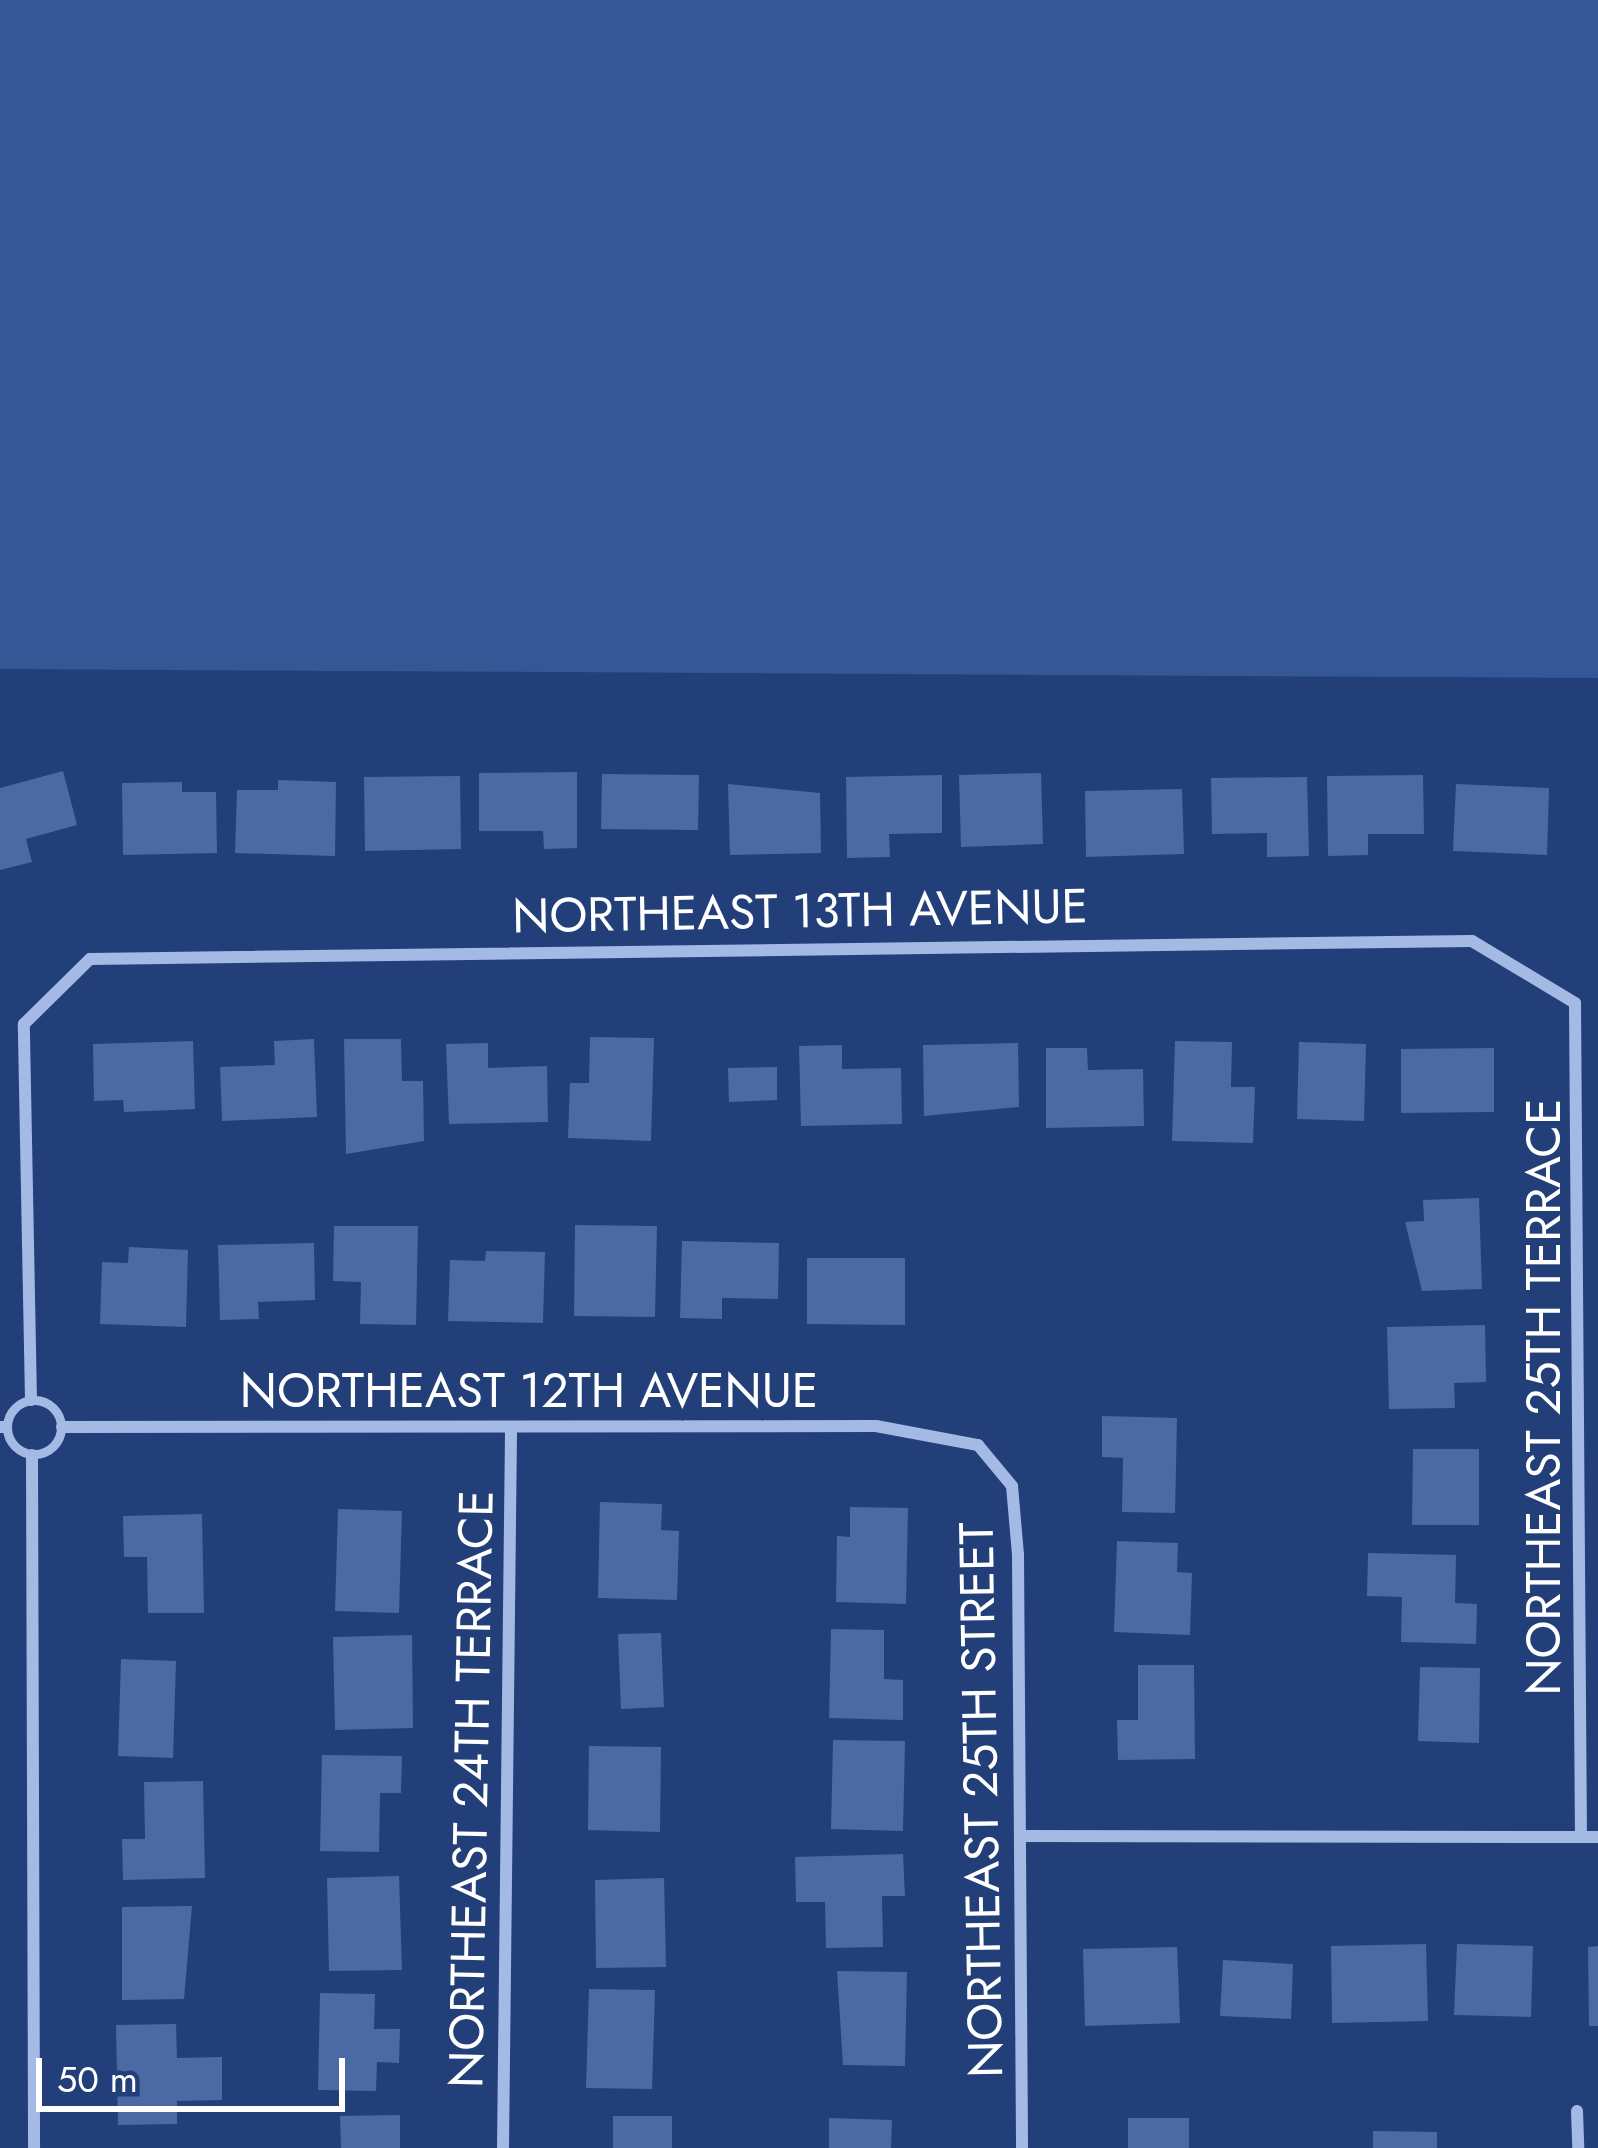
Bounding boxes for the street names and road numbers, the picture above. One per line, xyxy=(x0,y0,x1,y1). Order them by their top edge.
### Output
street label: NORTHEAST 13TH AVENUE xyxy=(512,877,1088,945)
street label: NORTHEAST 25TH TERRACE xyxy=(1515,1098,1573,1696)
street label: NORTHEAST 12TH AVENUE xyxy=(240,1362,818,1420)
street label: NORTHEAST 24TH TERRACE xyxy=(437,1490,505,2088)
street label: NORTHEAST 25TH STREET xyxy=(947,1522,1015,2078)

